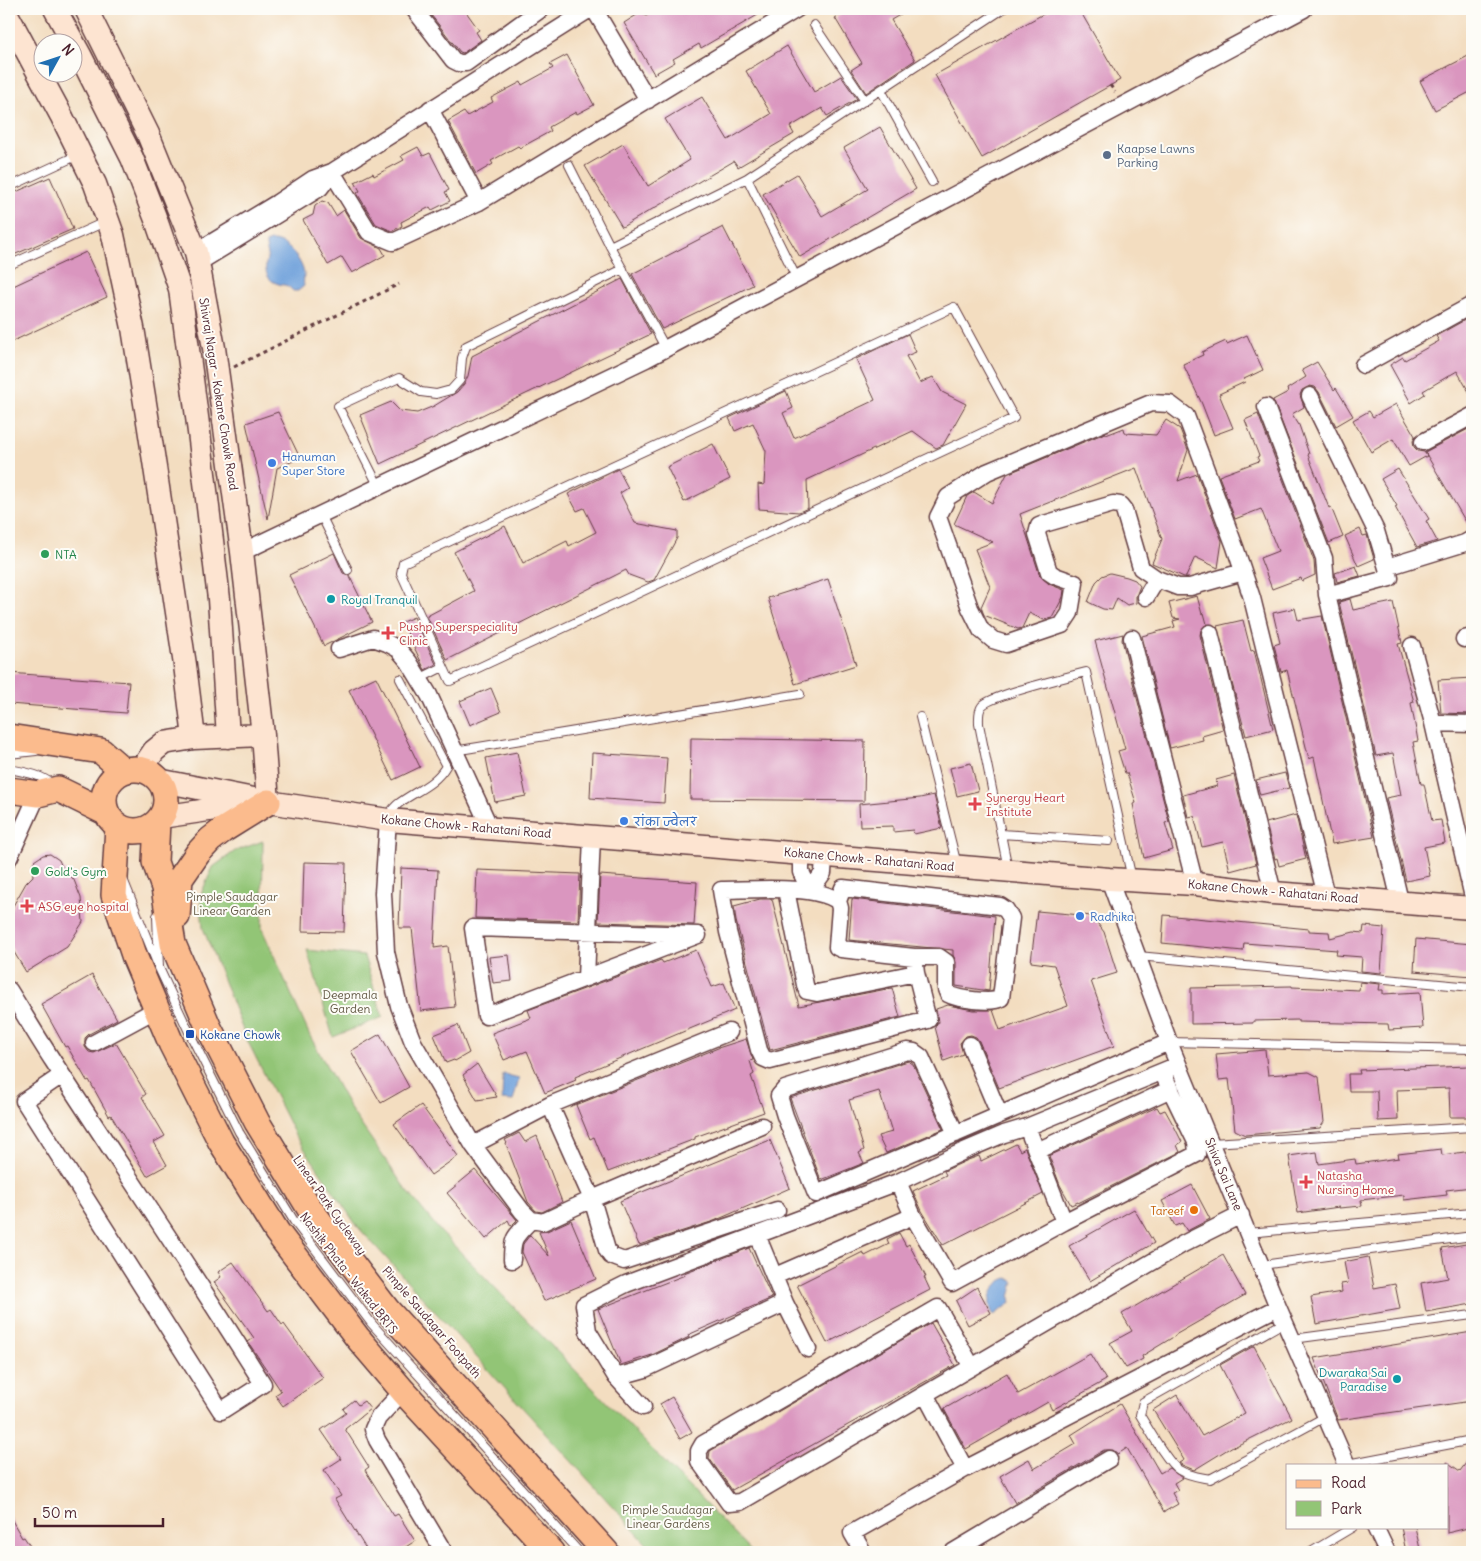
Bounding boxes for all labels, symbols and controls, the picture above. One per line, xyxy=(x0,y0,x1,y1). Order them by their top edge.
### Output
north arrow xyxy=(32,32,82,82)
text: N xyxy=(58,40,78,59)
place label: Kaapse Lawns Parking xyxy=(1117,141,1195,170)
marker: Kaapse Lawns Parking xyxy=(1101,149,1113,161)
street label: Shivraj Nagar - Kokane Chowk Road xyxy=(196,297,242,491)
place label: Hanuman Super Store xyxy=(282,449,345,478)
marker: Hanuman Super Store xyxy=(266,457,278,469)
place label: NTA xyxy=(55,547,77,562)
marker: NTA xyxy=(39,548,51,560)
place label: Royal Tranquil xyxy=(341,592,418,607)
marker: Royal Tranquil xyxy=(325,593,337,605)
place label: Pushp Superspeciality Clinic xyxy=(399,619,518,648)
marker: Pushp Superspeciality Clinic xyxy=(381,626,395,640)
place label: Synergy Heart Institute xyxy=(986,790,1065,819)
marker: Synergy Heart Institute xyxy=(968,797,982,811)
street label: Kokane Chowk - Rahatani Road xyxy=(380,811,552,841)
place label: रांका ज्वेलर xyxy=(633,811,698,829)
marker: रांका ज्वेलर xyxy=(618,815,630,827)
street label: Kokane Chowk - Rahatani Road xyxy=(783,844,955,874)
place label: Gold's Gym xyxy=(45,864,107,879)
marker: Gold's Gym xyxy=(29,865,41,877)
street label: Kokane Chowk - Rahatani Road xyxy=(1187,876,1359,906)
park label: Pimple Saudagar Linear Garden xyxy=(186,889,278,918)
marker: ASG eye hospital xyxy=(20,899,34,913)
place label: ASG eye hospital xyxy=(38,899,129,914)
place label: Radhika xyxy=(1090,909,1134,924)
marker: Radhika xyxy=(1074,910,1086,922)
park label: Deepmala Garden xyxy=(322,987,378,1016)
place label: Kokane Chowk xyxy=(200,1027,280,1042)
marker: Kokane Chowk xyxy=(184,1028,196,1040)
street label: Shiva Sai Lane xyxy=(1202,1135,1246,1213)
street label: Linear Park Cycleway xyxy=(290,1152,370,1258)
place label: Natasha Nursing Home xyxy=(1317,1168,1394,1197)
marker: Natasha Nursing Home xyxy=(1299,1175,1313,1189)
place label: Tareef xyxy=(1150,1203,1185,1218)
marker: Tareef xyxy=(1188,1204,1200,1216)
street label: Nashik Phata - Wakad BRTS xyxy=(297,1209,401,1337)
street label: Pimple Saudagar Footpath xyxy=(379,1263,485,1381)
place label: Dwaraka Sai Paradise xyxy=(1319,1365,1387,1394)
marker: Dwaraka Sai Paradise xyxy=(1391,1373,1403,1385)
legend xyxy=(1286,1464,1448,1528)
text: Road xyxy=(1331,1473,1366,1492)
scale bar xyxy=(35,1496,162,1528)
text: Park xyxy=(1331,1499,1362,1518)
park label: Pimple Saudagar Linear Gardens xyxy=(622,1502,714,1531)
text: 50 m xyxy=(42,1503,77,1522)

